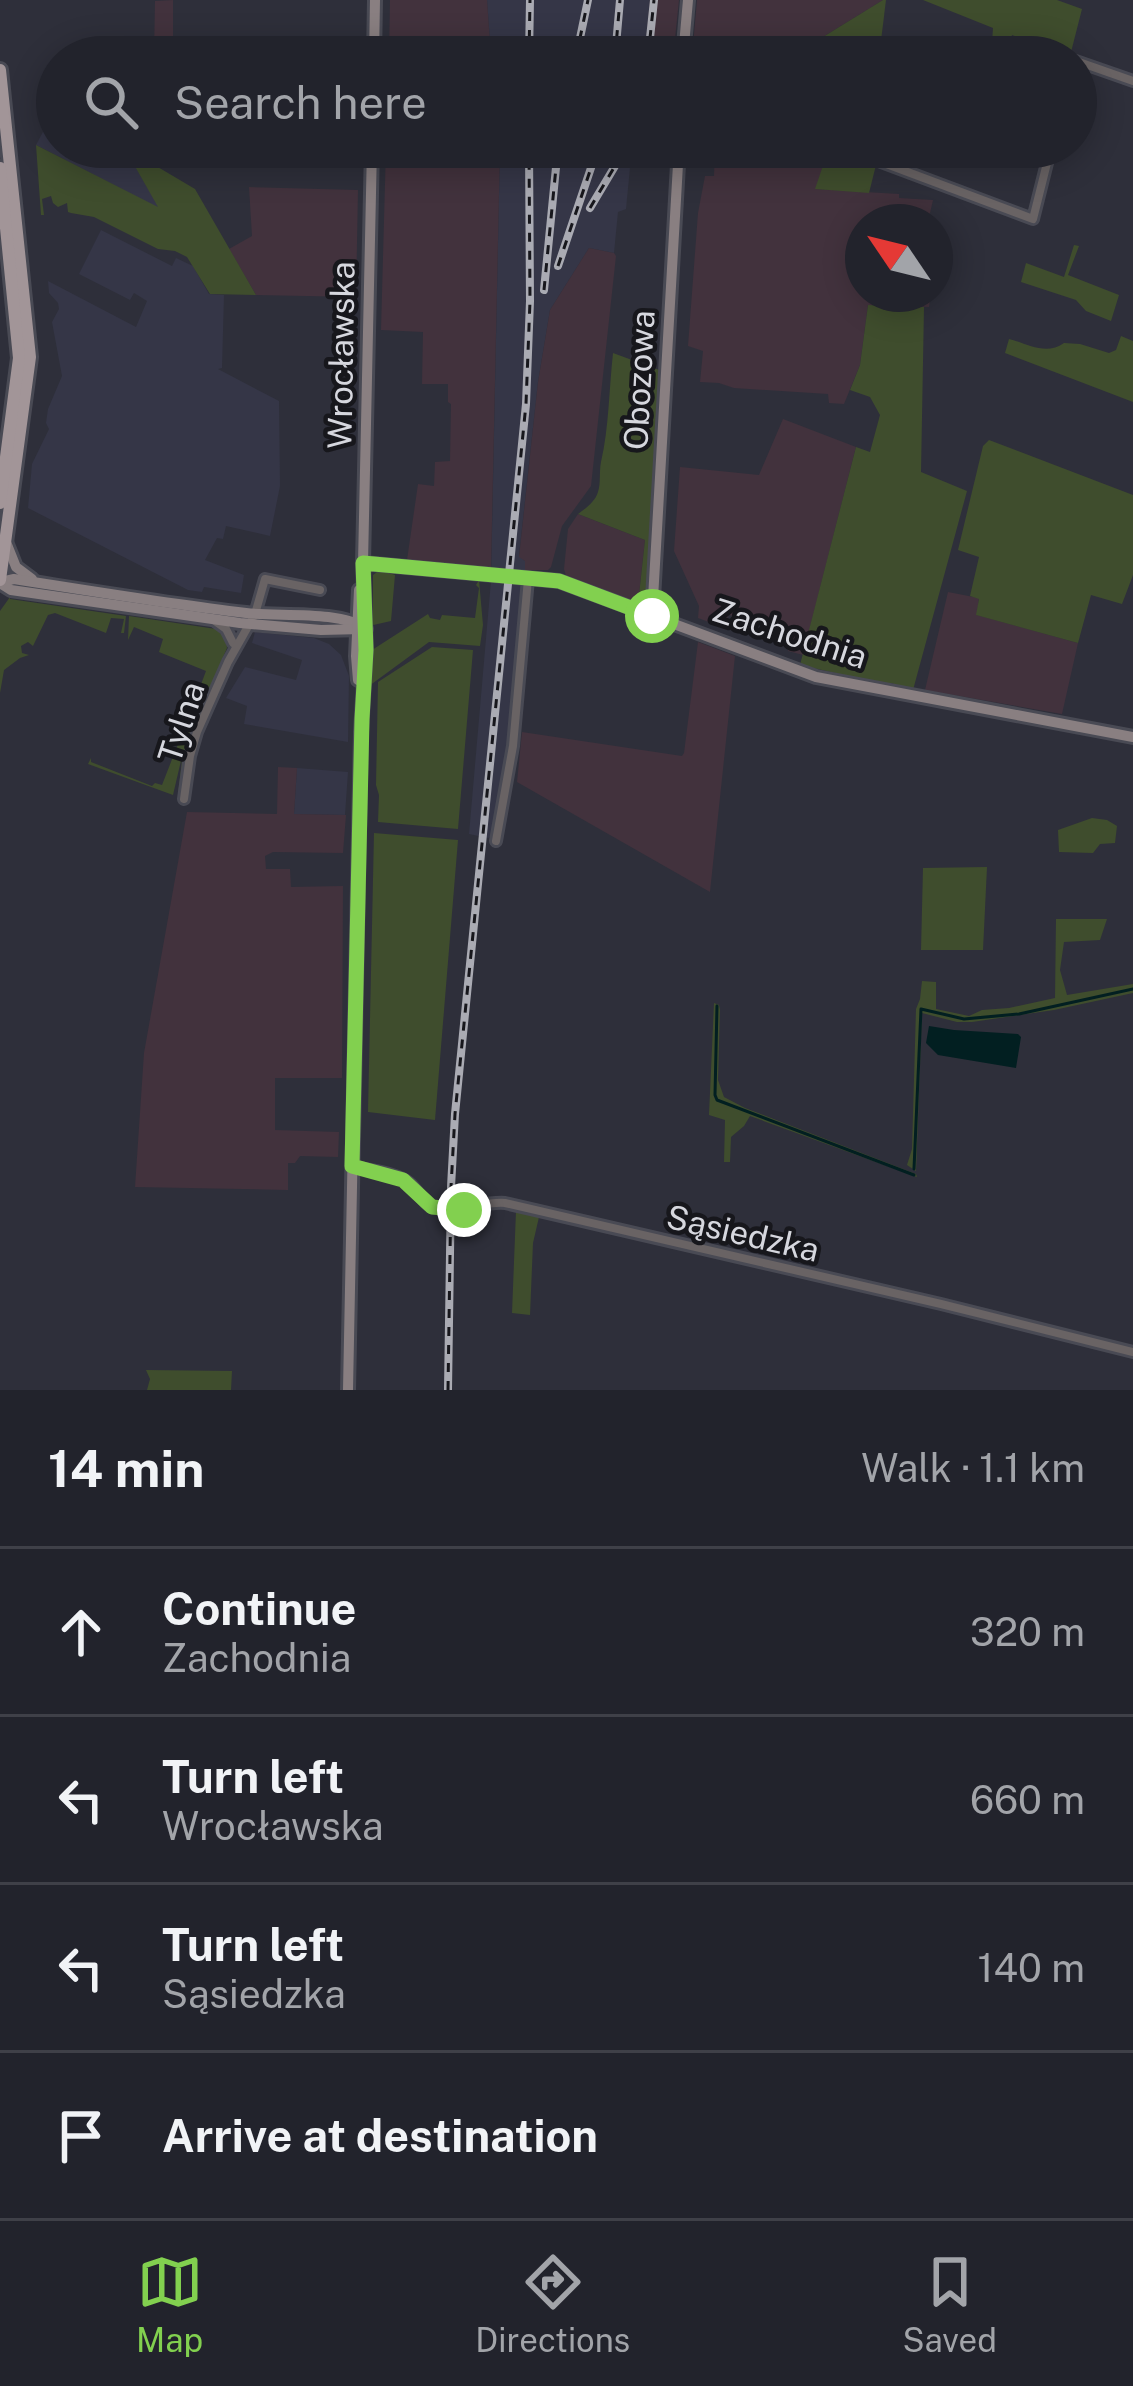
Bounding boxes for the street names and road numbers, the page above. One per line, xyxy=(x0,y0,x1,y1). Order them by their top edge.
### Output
street label: Wrocławska xyxy=(320,261,362,449)
street label: Obozowa xyxy=(616,309,662,451)
street label: Zachodnia xyxy=(708,590,872,676)
street label: Tylna xyxy=(150,677,212,767)
street label: Sąsiedzka xyxy=(663,1197,823,1269)

